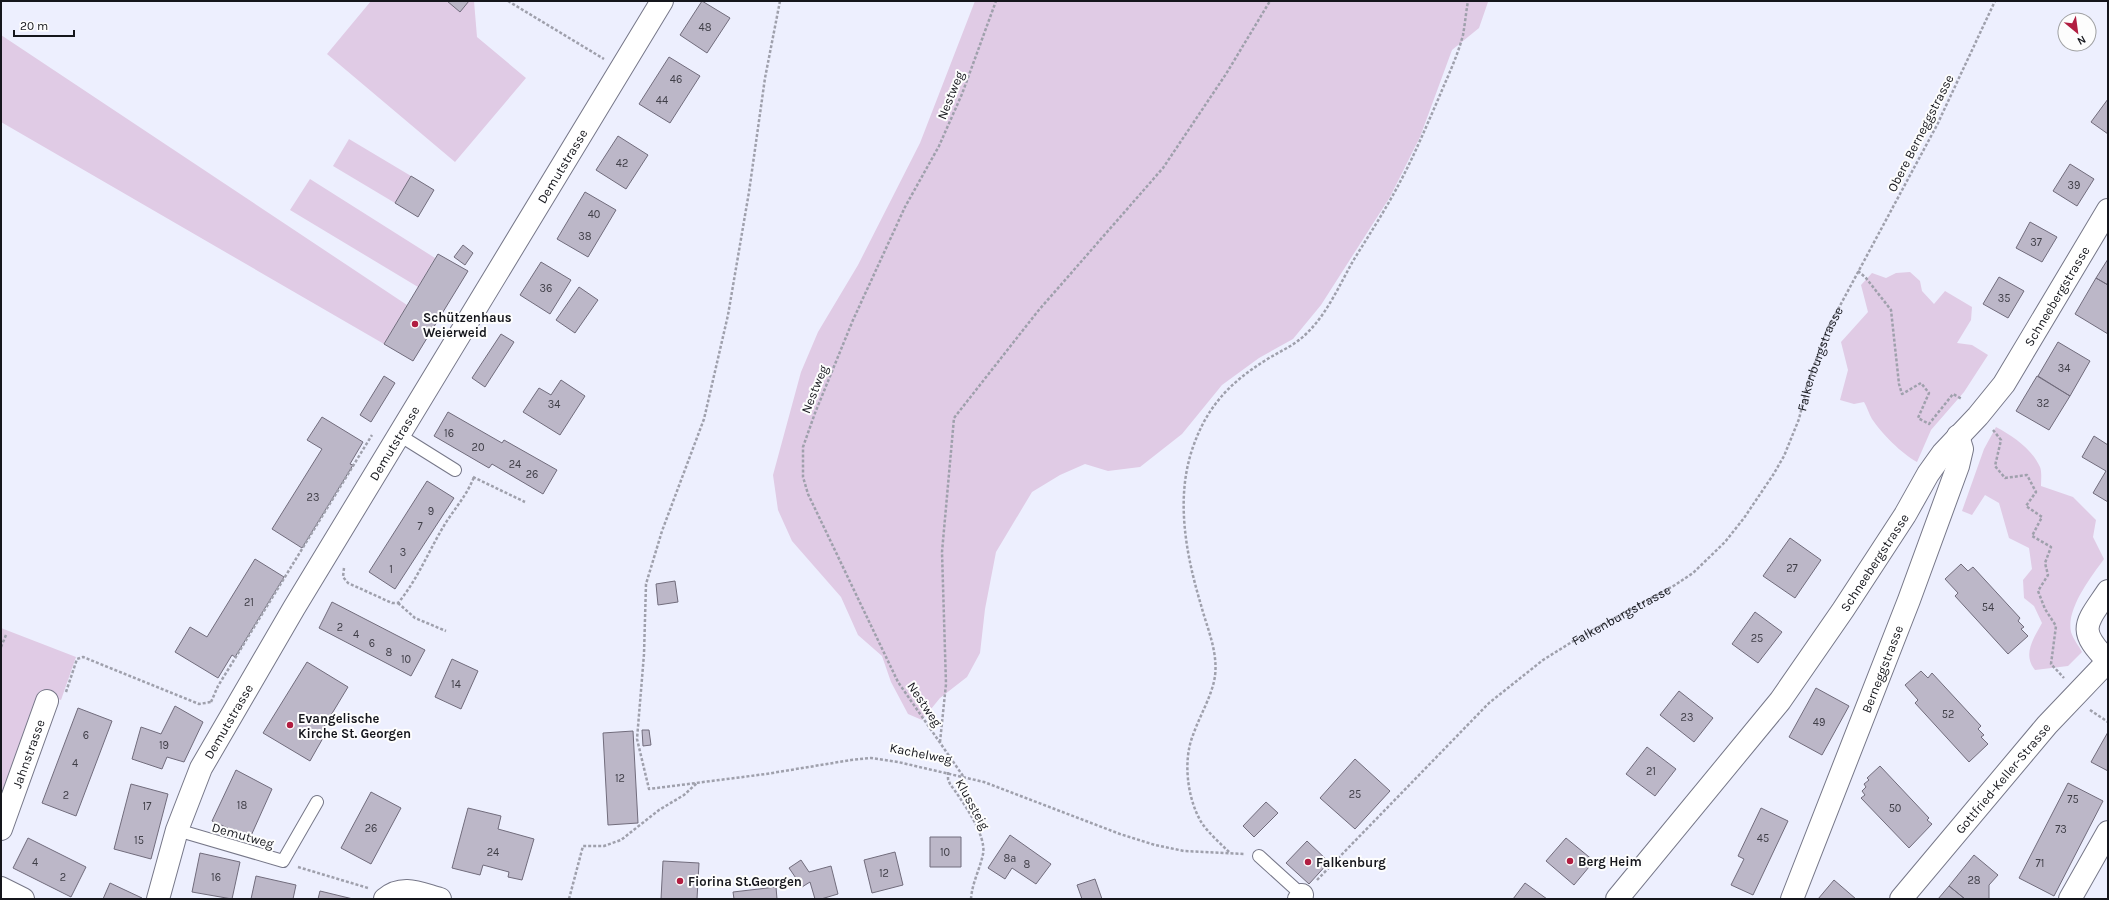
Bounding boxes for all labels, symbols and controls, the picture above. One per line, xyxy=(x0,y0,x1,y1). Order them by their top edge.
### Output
scale bar xyxy=(14,12,74,38)
north arrow xyxy=(2057,12,2097,52)
text: 20 m xyxy=(20,19,48,33)
house number: 48 xyxy=(699,21,712,34)
text: N xyxy=(2075,33,2088,48)
street label: Nestweg xyxy=(934,68,967,122)
street label: Obere Berneggstrasse xyxy=(1884,72,1957,194)
house number: 46 xyxy=(670,73,682,86)
house number: 44 xyxy=(656,94,668,107)
street label: Demutstrasse xyxy=(534,126,591,206)
house number: 42 xyxy=(616,157,628,170)
house number: 39 xyxy=(2068,179,2080,192)
house number: 40 xyxy=(588,208,600,221)
house number: 38 xyxy=(578,230,592,243)
house number: 37 xyxy=(2030,236,2042,249)
street label: Schneebergstrasse xyxy=(2021,243,2093,349)
house number: 36 xyxy=(540,282,552,295)
house number: 35 xyxy=(1998,292,2010,305)
street label: Falkenburgstrasse xyxy=(1794,304,1846,413)
place label: Schützenhaus Weierweid xyxy=(423,310,512,340)
marker: Schützenhaus Weierweid xyxy=(410,319,420,329)
street label: Nestweg xyxy=(798,362,831,416)
house number: 34 xyxy=(2058,362,2070,375)
house number: 32 xyxy=(2037,397,2049,410)
house number: 34 xyxy=(548,398,560,411)
street label: Demutstrasse xyxy=(366,403,423,483)
house number: 16 xyxy=(444,427,454,440)
house number: 20 xyxy=(472,441,484,454)
house number: 24 xyxy=(509,458,521,471)
house number: 26 xyxy=(526,468,538,481)
house number: 23 xyxy=(307,491,319,504)
house number: 9 xyxy=(428,505,434,518)
street label: Schneebergstrasse xyxy=(1837,511,1912,614)
house number: 7 xyxy=(417,520,423,533)
house number: 3 xyxy=(400,546,406,559)
house number: 27 xyxy=(1786,562,1798,575)
house number: 1 xyxy=(389,563,393,576)
street label: Falkenburgstrasse xyxy=(1569,582,1674,648)
house number: 21 xyxy=(244,596,254,609)
house number: 54 xyxy=(1982,601,1994,614)
house number: 2 xyxy=(337,621,343,634)
street label: Berneggstrasse xyxy=(1859,623,1906,715)
house number: 4 xyxy=(353,628,359,641)
house number: 25 xyxy=(1751,632,1763,645)
house number: 6 xyxy=(369,637,375,650)
house number: 8 xyxy=(386,646,393,659)
house number: 10 xyxy=(401,653,411,666)
house number: 14 xyxy=(451,678,461,691)
street label: Nestweg xyxy=(904,679,945,730)
street label: Demutstrasse xyxy=(201,681,256,762)
house number: 52 xyxy=(1942,708,1954,721)
place label: Evangelische Kirche St. Georgen xyxy=(298,711,411,741)
house number: 23 xyxy=(1681,711,1693,724)
house number: 49 xyxy=(1813,716,1825,729)
street label: Jahnstrasse xyxy=(9,717,48,790)
marker: Evangelische Kirche St. Georgen xyxy=(285,720,295,730)
street label: Gottfried-Keller-Strasse xyxy=(1952,720,2054,837)
house number: 6 xyxy=(83,729,89,742)
house number: 19 xyxy=(159,739,169,752)
street label: Kachelweg xyxy=(888,740,954,767)
house number: 4 xyxy=(72,757,78,770)
house number: 21 xyxy=(1646,765,1656,778)
house number: 12 xyxy=(615,772,625,785)
street label: Klussteig xyxy=(952,776,993,833)
house number: 25 xyxy=(1349,788,1361,801)
house number: 2 xyxy=(63,789,69,802)
house number: 75 xyxy=(2067,793,2079,806)
house number: 18 xyxy=(237,799,247,812)
house number: 17 xyxy=(143,800,151,813)
house number: 50 xyxy=(1889,802,1901,815)
street label: Demutweg xyxy=(210,820,276,852)
house number: 26 xyxy=(365,822,377,835)
house number: 73 xyxy=(2055,823,2067,836)
house number: 45 xyxy=(1757,832,1769,845)
house number: 15 xyxy=(134,834,144,847)
house number: 24 xyxy=(487,846,499,859)
house number: 10 xyxy=(940,846,950,859)
house number: 8a xyxy=(1004,852,1016,865)
place label: Berg Heim xyxy=(1578,854,1642,869)
place label: Falkenburg xyxy=(1316,855,1386,870)
house number: 4 xyxy=(32,856,38,869)
marker: Berg Heim xyxy=(1565,856,1575,866)
marker: Falkenburg xyxy=(1303,857,1313,867)
house number: 71 xyxy=(2036,857,2044,870)
house number: 8 xyxy=(1024,858,1031,871)
house number: 12 xyxy=(879,867,889,880)
house number: 2 xyxy=(60,871,66,884)
house number: 16 xyxy=(211,871,221,884)
place label: Fiorina St.Georgen xyxy=(688,874,802,889)
house number: 28 xyxy=(1967,874,1981,887)
marker: Fiorina St.Georgen xyxy=(675,876,685,886)

